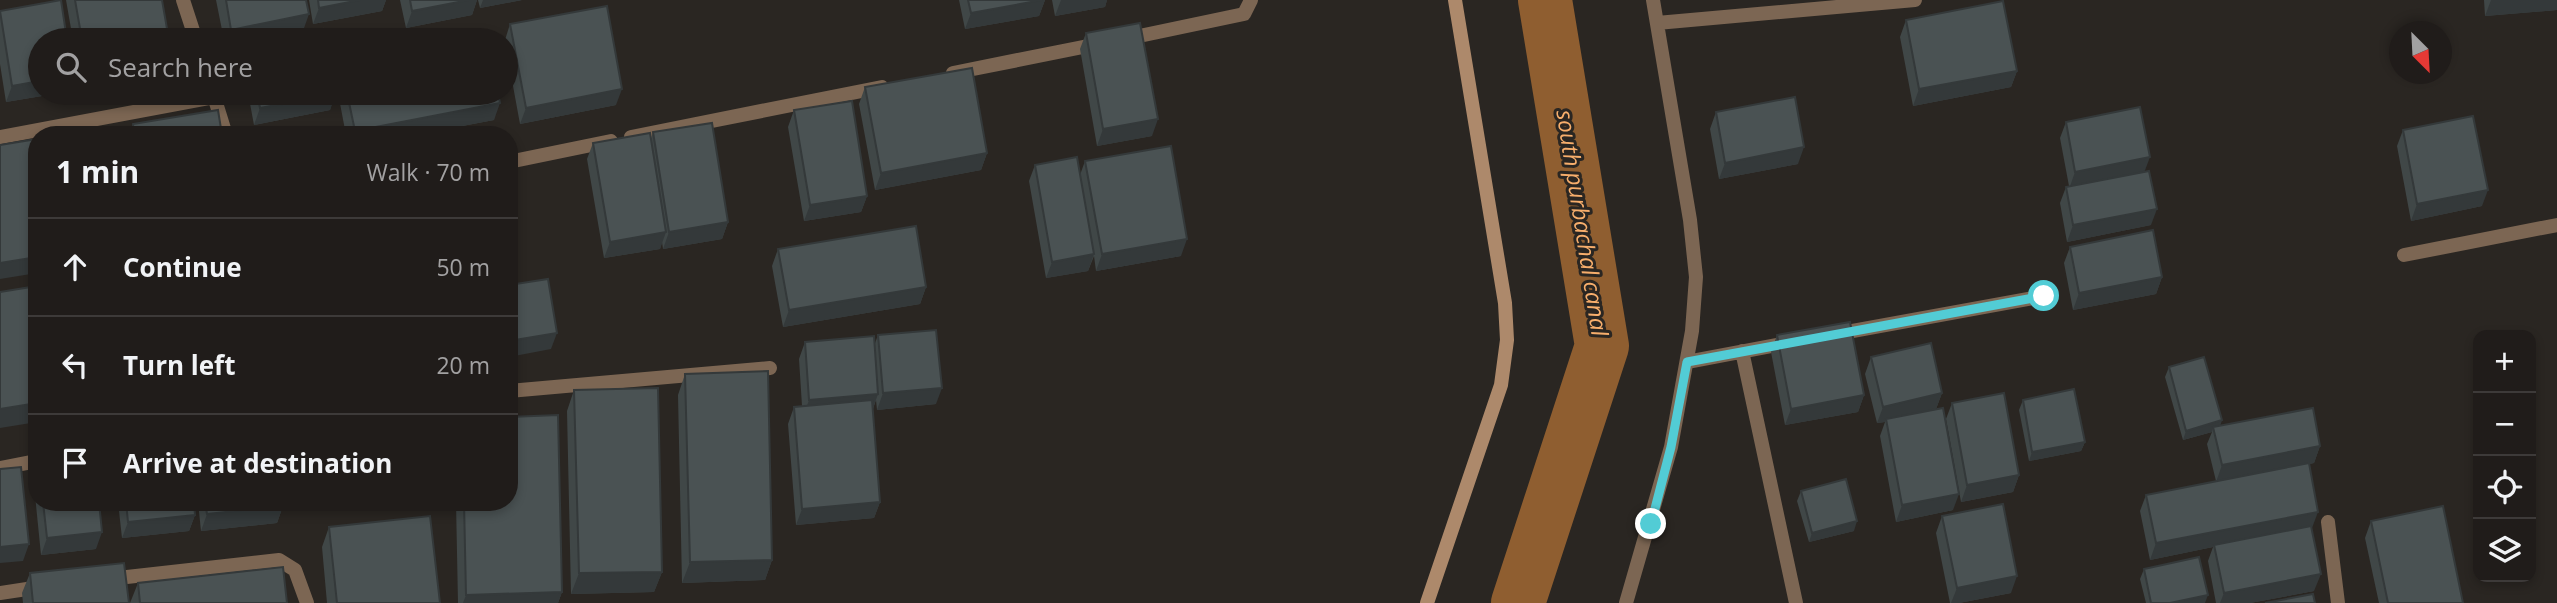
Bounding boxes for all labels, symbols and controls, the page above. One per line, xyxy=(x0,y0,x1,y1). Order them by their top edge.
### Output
north arrow xyxy=(2389,21,2452,84)
search box xyxy=(28,28,518,105)
icon: search xyxy=(52,48,90,86)
text: Search here xyxy=(108,49,253,85)
water label: south purbachal canal xyxy=(1549,107,1617,340)
text: 1 min xyxy=(56,151,139,192)
text: Walk · 70 m xyxy=(367,156,490,188)
icon: ahead xyxy=(56,248,94,286)
text: Continue xyxy=(123,249,242,285)
text: 50 m xyxy=(436,251,490,283)
route start xyxy=(2028,280,2059,311)
map controls xyxy=(2473,330,2536,582)
button: + xyxy=(2473,330,2536,393)
icon: left xyxy=(56,346,94,384)
text: Turn left xyxy=(123,347,235,383)
text: 20 m xyxy=(436,349,490,381)
button: − xyxy=(2473,393,2536,456)
icon: arrive xyxy=(56,444,94,482)
text: Arrive at destination xyxy=(123,445,392,481)
button: locate xyxy=(2473,456,2536,519)
route end xyxy=(1635,508,1666,539)
button: layers xyxy=(2473,519,2536,582)

